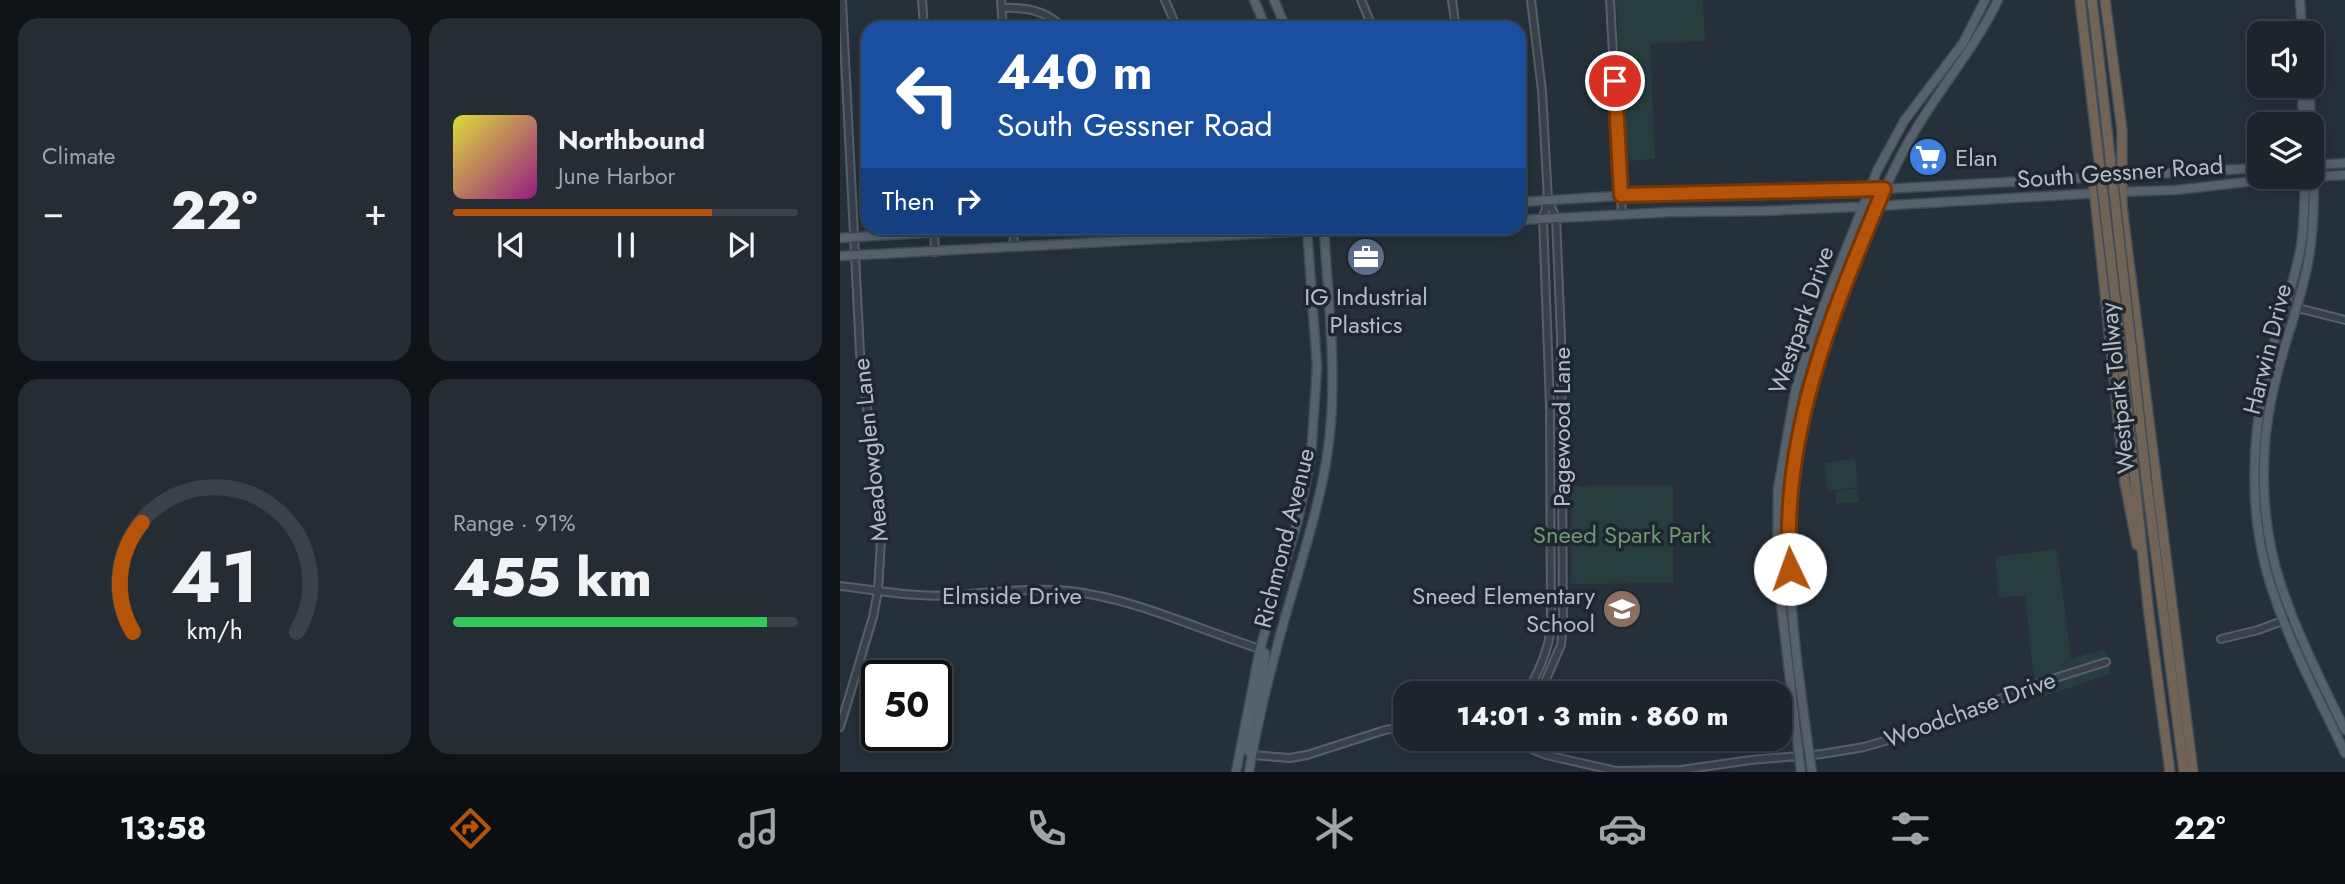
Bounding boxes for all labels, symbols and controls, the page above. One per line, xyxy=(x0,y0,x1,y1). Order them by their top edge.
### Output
map controls xyxy=(2247,21,2324,189)
button: sound xyxy=(2247,21,2324,98)
text: 440 m xyxy=(997,37,1153,107)
icon: left xyxy=(882,49,973,140)
pin xyxy=(1585,51,1645,111)
icon: arrive xyxy=(1596,62,1634,100)
text: South Gessner Road xyxy=(997,102,1273,148)
button: layers xyxy=(2247,112,2324,189)
text: Northbound xyxy=(558,121,705,159)
supermarket icon: Elan xyxy=(1907,136,1949,178)
text: Climate xyxy=(42,139,115,173)
place label: Elan xyxy=(1955,140,1998,175)
street label: South Gessner Road xyxy=(2016,147,2224,197)
text: June Harbor xyxy=(558,159,675,193)
text: 22° xyxy=(171,173,257,249)
text: Then xyxy=(882,182,935,220)
icon: right xyxy=(949,182,987,220)
text: − xyxy=(42,184,64,239)
text: + xyxy=(364,184,387,239)
icon: previous xyxy=(492,226,530,264)
icon: pause xyxy=(607,226,645,264)
icon: next xyxy=(722,226,760,264)
office icon: IG Industrial Plastics xyxy=(1345,236,1387,278)
street label: Westpark Drive xyxy=(1759,241,1843,399)
place label: IG Industrial Plastics xyxy=(1304,279,1428,342)
street label: Harwin Drive xyxy=(2234,280,2300,418)
street label: Westpark Tollway xyxy=(2091,300,2143,475)
street label: Pagewood Lane xyxy=(1544,347,1579,507)
street label: Meadowglen Lane xyxy=(843,356,897,544)
street label: Richmond Avenue xyxy=(1245,445,1323,631)
text: Range · 91% xyxy=(453,506,576,540)
park label: Sneed Spark Park xyxy=(1533,517,1712,552)
text: 41 xyxy=(171,525,258,630)
position arrow xyxy=(1753,532,1827,606)
text: 455 km xyxy=(453,540,652,616)
street label: Elmside Drive xyxy=(942,578,1082,613)
place label: Sneed Elementary School xyxy=(1412,578,1595,641)
school or university icon: Sneed Elementary School xyxy=(1601,588,1643,630)
text: km/h xyxy=(186,612,243,648)
speed limit sign: 50 xyxy=(861,660,952,751)
street label: Woodchase Drive xyxy=(1879,662,2061,756)
text: 14:01 · 3 min · 860 m xyxy=(1457,697,1729,735)
icon: directions xyxy=(446,804,495,853)
icon: music xyxy=(734,804,783,853)
icon: phone xyxy=(1022,804,1071,853)
icon: climate xyxy=(1310,804,1359,853)
icon: car xyxy=(1598,804,1647,853)
icon: filters xyxy=(1886,804,1935,853)
text: 13:58 xyxy=(120,805,207,851)
text: 22° xyxy=(2174,805,2225,851)

